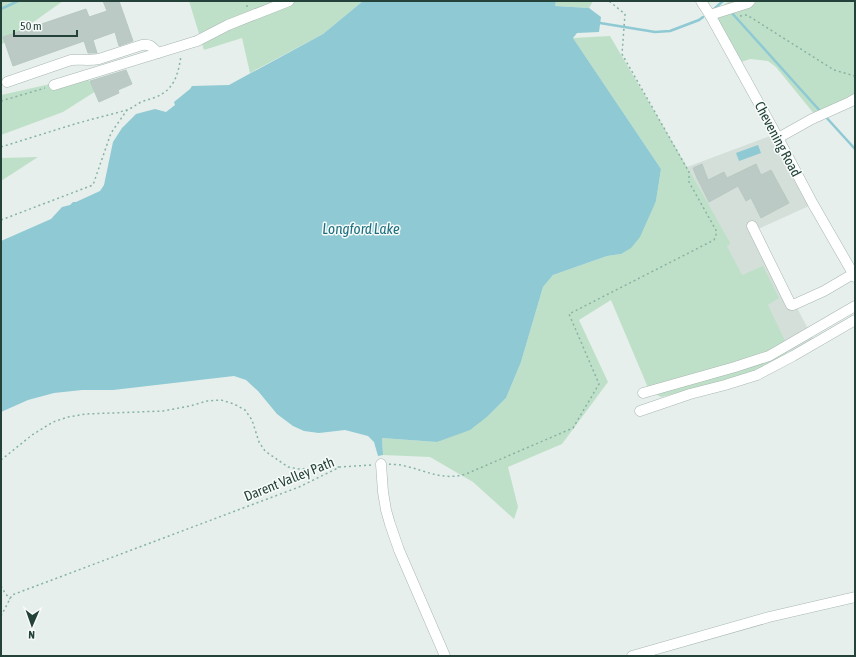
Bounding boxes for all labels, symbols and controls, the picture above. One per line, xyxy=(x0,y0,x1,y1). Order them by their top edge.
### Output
scale bar xyxy=(14,12,77,38)
text: 50 m xyxy=(20,19,42,33)
street label: Chevening Road xyxy=(752,99,804,179)
water label: Longford Lake xyxy=(322,220,400,237)
street label: Darent Valley Path xyxy=(242,454,336,504)
north arrow xyxy=(12,605,52,645)
text: N xyxy=(28,629,35,641)

